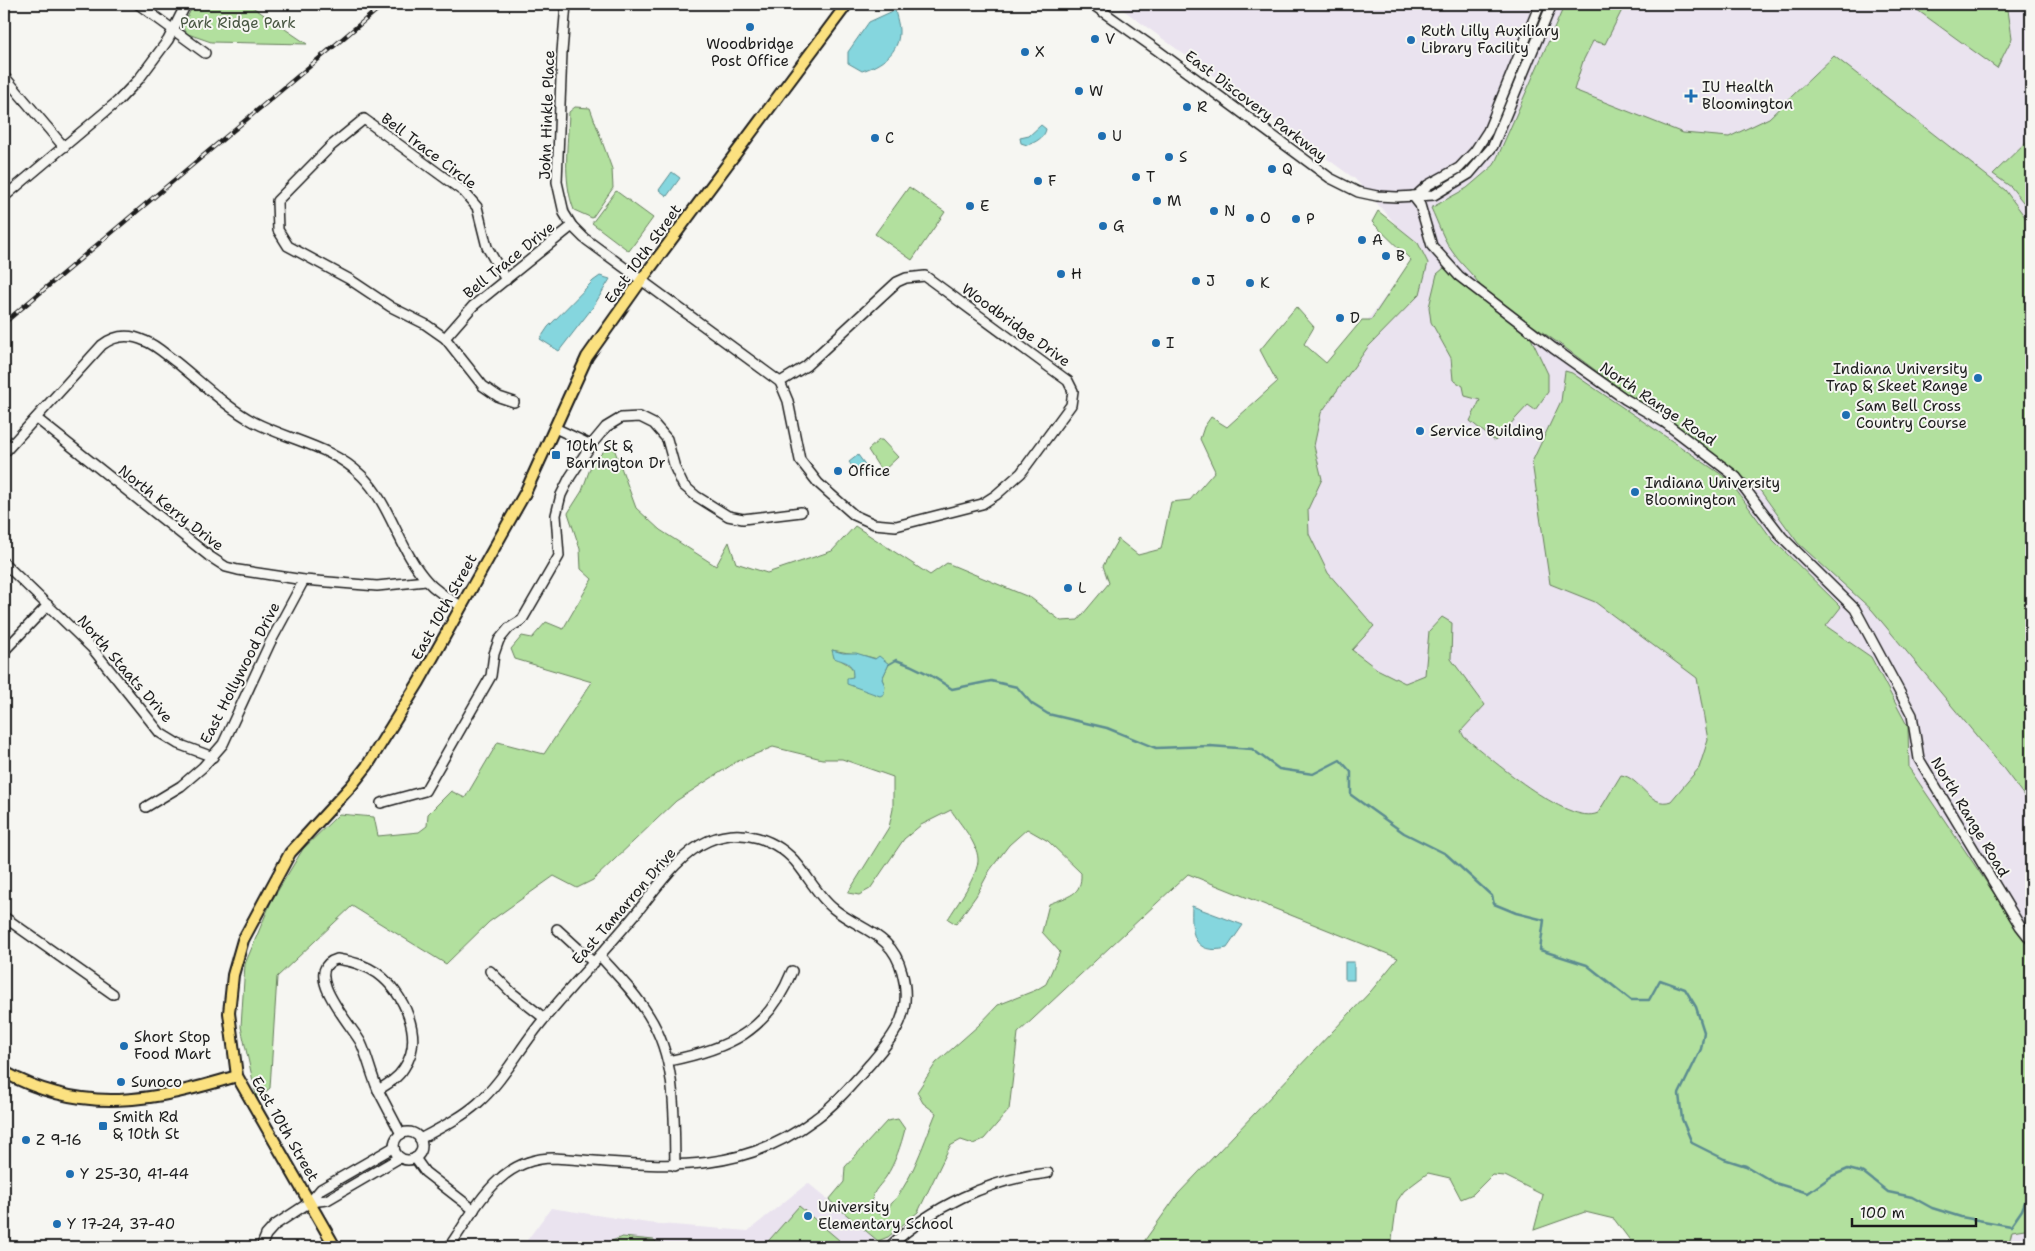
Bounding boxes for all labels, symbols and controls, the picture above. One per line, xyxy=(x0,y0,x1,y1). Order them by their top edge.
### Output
park label: Park Ridge Park xyxy=(180,13,296,33)
marker: Woodbridge Post Office xyxy=(744,21,756,33)
place label: Ruth Lilly Auxiliary Library Facility xyxy=(1421,21,1559,58)
place label: V xyxy=(1105,29,1115,49)
marker: V xyxy=(1089,33,1101,45)
place label: Woodbridge Post Office xyxy=(706,34,794,71)
marker: Ruth Lilly Auxiliary Library Facility xyxy=(1405,34,1417,46)
place label: X xyxy=(1035,42,1045,62)
marker: X xyxy=(1019,46,1031,58)
street label: East Discovery Parkway xyxy=(1181,46,1331,166)
street label: John Hinkle Place xyxy=(535,50,559,180)
place label: IU Health Bloomington xyxy=(1702,77,1793,114)
place label: W xyxy=(1089,81,1103,101)
marker: W xyxy=(1073,85,1085,97)
marker: IU Health Bloomington xyxy=(1684,89,1698,103)
place label: R xyxy=(1197,97,1207,117)
marker: R xyxy=(1181,101,1193,113)
street label: Bell Trace Circle xyxy=(377,108,481,194)
place label: U xyxy=(1112,126,1122,146)
place label: C xyxy=(885,128,894,148)
marker: U xyxy=(1096,130,1108,142)
marker: C xyxy=(869,132,881,144)
place label: S xyxy=(1179,147,1187,167)
marker: S xyxy=(1163,151,1175,163)
place label: Q xyxy=(1282,159,1293,179)
marker: Q xyxy=(1266,163,1278,175)
place label: T xyxy=(1146,167,1155,187)
place label: F xyxy=(1048,171,1057,191)
marker: T xyxy=(1130,171,1142,183)
marker: F xyxy=(1032,175,1044,187)
place label: M xyxy=(1167,191,1181,211)
marker: M xyxy=(1151,195,1163,207)
place label: E xyxy=(980,196,989,216)
street label: East 10th Street xyxy=(600,200,686,308)
marker: E xyxy=(964,200,976,212)
place label: N xyxy=(1224,201,1235,221)
marker: N xyxy=(1208,205,1220,217)
place label: O xyxy=(1260,208,1271,228)
place label: P xyxy=(1306,209,1315,229)
marker: O xyxy=(1244,212,1256,224)
marker: P xyxy=(1290,213,1302,225)
place label: G xyxy=(1113,216,1124,236)
street label: Bell Trace Drive xyxy=(459,217,559,303)
marker: G xyxy=(1097,220,1109,232)
place label: A xyxy=(1372,230,1383,250)
marker: A xyxy=(1356,234,1368,246)
place label: B xyxy=(1396,246,1405,266)
marker: B xyxy=(1380,250,1392,262)
place label: H xyxy=(1071,264,1082,284)
marker: H xyxy=(1055,268,1067,280)
place label: J xyxy=(1206,271,1215,291)
place label: K xyxy=(1260,273,1270,293)
marker: J xyxy=(1190,275,1202,287)
marker: K xyxy=(1244,277,1256,289)
street label: Woodbridge Drive xyxy=(958,279,1074,371)
place label: D xyxy=(1350,308,1360,328)
marker: D xyxy=(1334,312,1346,324)
place label: I xyxy=(1166,333,1174,353)
marker: I xyxy=(1150,337,1162,349)
street label: North Range Road xyxy=(1596,358,1721,451)
place label: Indiana University Trap & Skeet Range xyxy=(1826,359,1968,396)
marker: Indiana University Trap & Skeet Range xyxy=(1972,372,1984,384)
place label: Sam Bell Cross Country Course xyxy=(1856,396,1967,433)
marker: Sam Bell Cross Country Course xyxy=(1840,409,1852,421)
place label: Service Building xyxy=(1430,421,1544,441)
marker: Service Building xyxy=(1414,425,1426,437)
place label: 10th St & Barrington Dr xyxy=(566,436,666,473)
marker: 10th St & Barrington Dr xyxy=(550,449,562,461)
street label: North Kerry Drive xyxy=(114,460,228,556)
place label: Office xyxy=(848,461,890,481)
marker: Office xyxy=(832,465,844,477)
place label: Indiana University Bloomington xyxy=(1645,473,1780,510)
marker: Indiana University Bloomington xyxy=(1629,486,1641,498)
street label: East 10th Street xyxy=(407,550,481,664)
place label: L xyxy=(1078,578,1086,598)
marker: L xyxy=(1062,582,1074,594)
street label: East Hollywood Drive xyxy=(196,599,284,747)
street label: North Staats Drive xyxy=(73,611,177,727)
street label: North Range Road xyxy=(1926,753,2014,881)
street label: East Tamarron Drive xyxy=(568,843,680,969)
place label: Short Stop Food Mart xyxy=(134,1027,211,1064)
marker: Short Stop Food Mart xyxy=(118,1040,130,1052)
place label: Sunoco xyxy=(131,1072,182,1092)
street label: East 10th Street xyxy=(247,1073,323,1185)
marker: Sunoco xyxy=(115,1076,127,1088)
place label: Smith Rd & 10th St xyxy=(113,1107,179,1144)
marker: Smith Rd & 10th St xyxy=(97,1120,109,1132)
place label: Z 9-16 xyxy=(36,1130,82,1150)
marker: Z 9-16 xyxy=(20,1134,32,1146)
place label: Y 25-30, 41-44 xyxy=(80,1164,189,1184)
marker: Y 25-30, 41-44 xyxy=(64,1168,76,1180)
scale bar xyxy=(1852,1196,1976,1228)
place label: University Elementary School xyxy=(818,1197,954,1234)
text: 100 m xyxy=(1860,1203,1905,1223)
marker: University Elementary School xyxy=(802,1210,814,1222)
place label: Y 17-24, 37-40 xyxy=(67,1214,175,1234)
marker: Y 17-24, 37-40 xyxy=(51,1218,63,1230)

